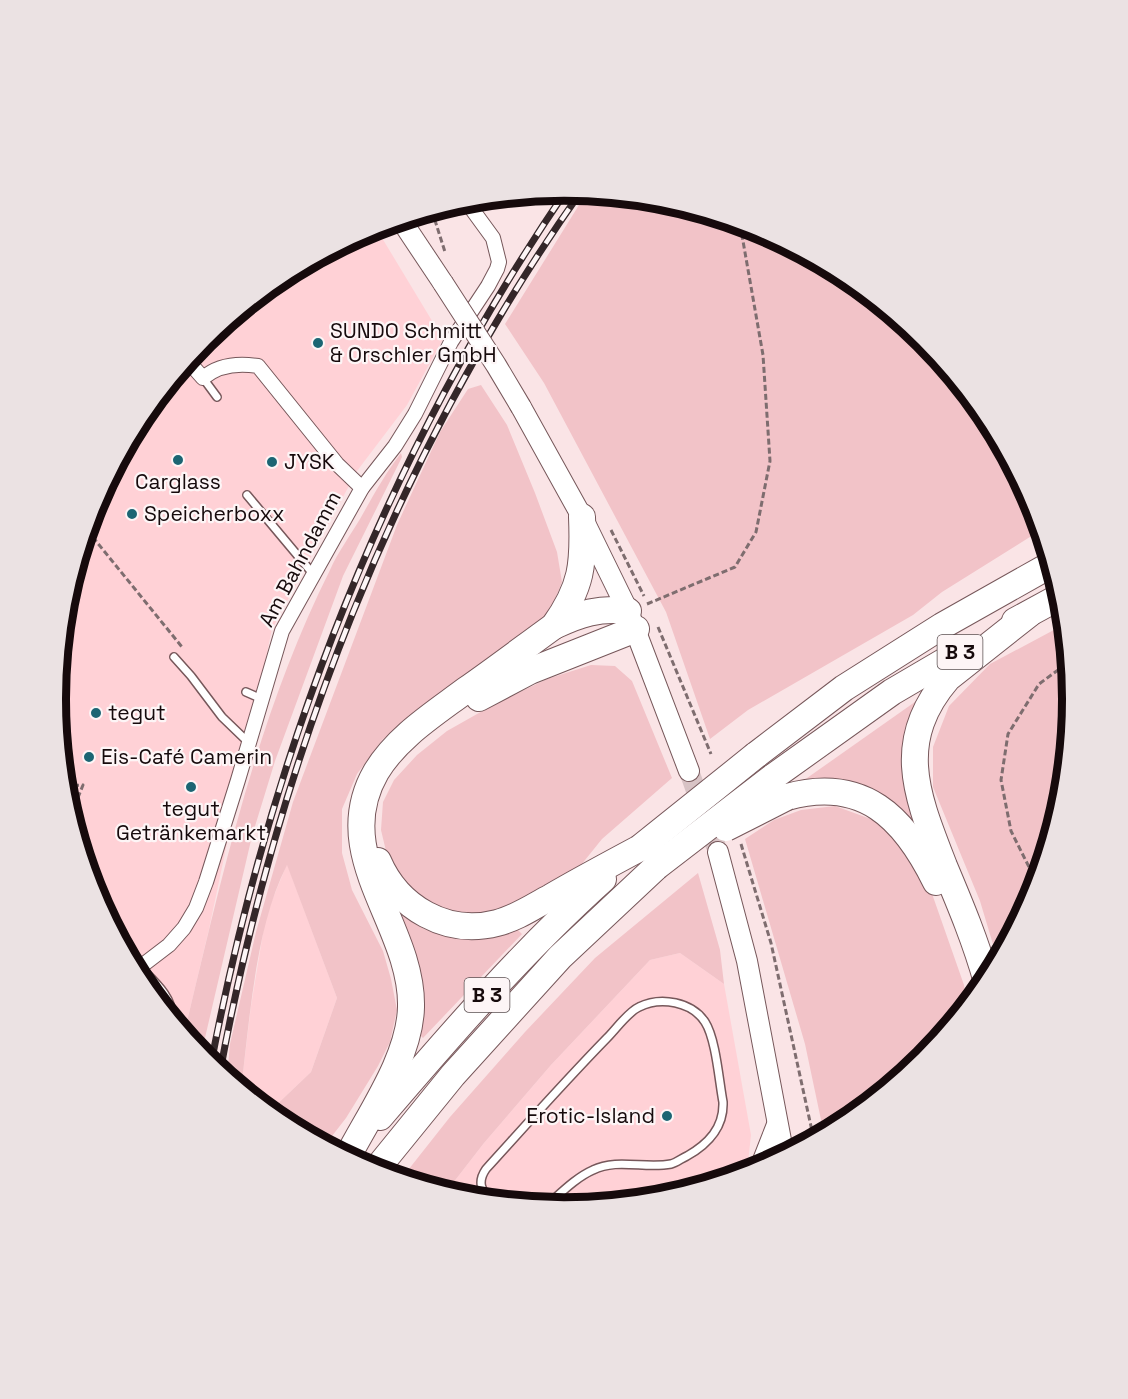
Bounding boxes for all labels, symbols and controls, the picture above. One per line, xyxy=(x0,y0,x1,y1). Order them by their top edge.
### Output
place label: SUNDO Schmitt & Orschler GmbH xyxy=(330,317,496,368)
marker: SUNDO Schmitt & Orschler GmbH xyxy=(311,336,325,350)
place label: JYSK xyxy=(284,448,335,475)
marker: Carglass xyxy=(171,453,185,467)
marker: JYSK xyxy=(265,455,279,469)
place label: Carglass xyxy=(135,468,221,495)
street label: Am Bahndamm xyxy=(252,486,347,631)
place label: Speicherboxx xyxy=(144,500,284,527)
marker: Speicherboxx xyxy=(125,507,139,521)
road number: B 3 xyxy=(938,635,982,669)
place label: tegut xyxy=(108,699,166,726)
marker: tegut xyxy=(89,706,103,720)
place label: Eis-Café Camerin xyxy=(101,743,272,770)
marker: Eis-Café Camerin xyxy=(82,750,96,764)
marker: tegut Getränkemarkt xyxy=(184,780,198,794)
place label: tegut Getränkemarkt xyxy=(116,795,266,846)
road number: B 3 xyxy=(464,978,510,1012)
place label: Erotic-Island xyxy=(526,1102,655,1129)
marker: Erotic-Island xyxy=(660,1109,674,1123)

